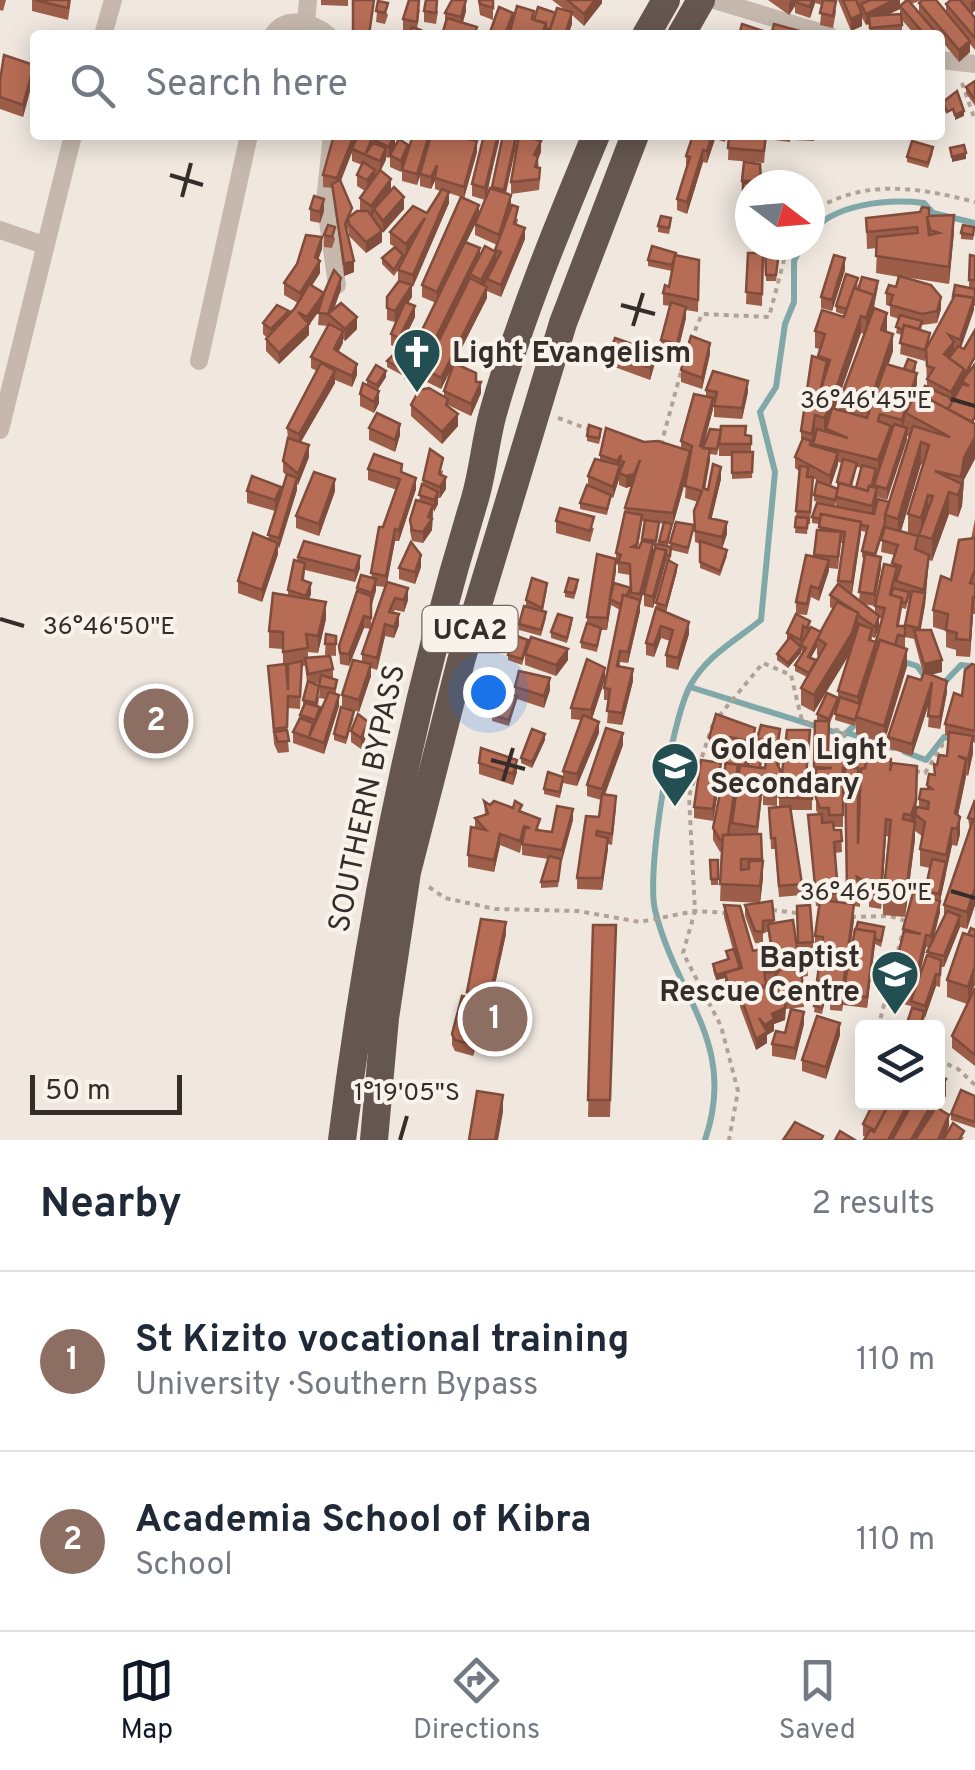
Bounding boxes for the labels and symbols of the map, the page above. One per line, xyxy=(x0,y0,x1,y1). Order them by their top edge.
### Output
north arrow xyxy=(735,170,825,260)
church icon: Light Evangelism xyxy=(391,326,443,394)
place label: Light Evangelism xyxy=(452,336,691,373)
text: 36°46'45"E xyxy=(800,386,932,418)
road number: UCA2 xyxy=(422,606,518,652)
text: 36°46'50"E xyxy=(43,612,175,644)
street label: SOUTHERN BYPASS xyxy=(322,661,415,936)
your location xyxy=(463,667,514,718)
pin: 2 xyxy=(124,684,188,758)
place label: Golden Light Secondary xyxy=(710,733,887,804)
school or university icon: Golden Light Secondary xyxy=(649,740,701,808)
text: 36°46'50"E xyxy=(800,878,932,910)
place label: Baptist Rescue Centre xyxy=(659,941,860,1012)
school or university icon: Baptist Rescue Centre xyxy=(869,948,921,1016)
pin: 1 xyxy=(462,982,528,1056)
scale bar xyxy=(30,1070,182,1114)
text: 1°19'05"S xyxy=(354,1078,460,1110)

